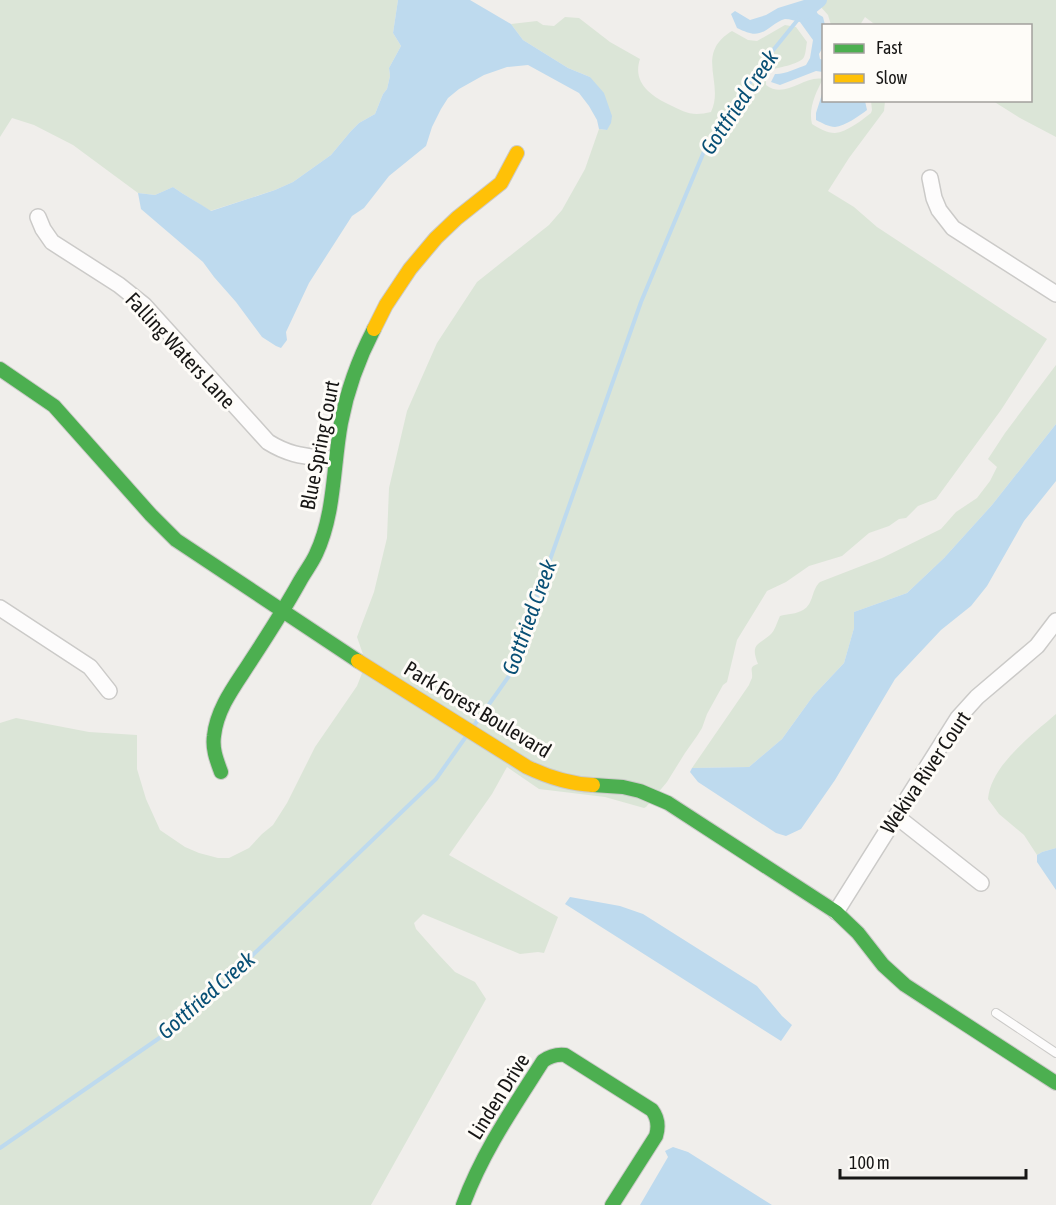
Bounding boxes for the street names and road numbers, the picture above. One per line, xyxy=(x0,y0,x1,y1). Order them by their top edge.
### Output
street label: Falling Waters Lane xyxy=(121,287,241,413)
street label: Blue Spring Court xyxy=(295,378,343,512)
street label: Park Forest Boulevard xyxy=(400,656,556,762)
street label: Wekiva River Court xyxy=(875,706,975,838)
street label: Linden Drive xyxy=(462,1049,534,1143)

